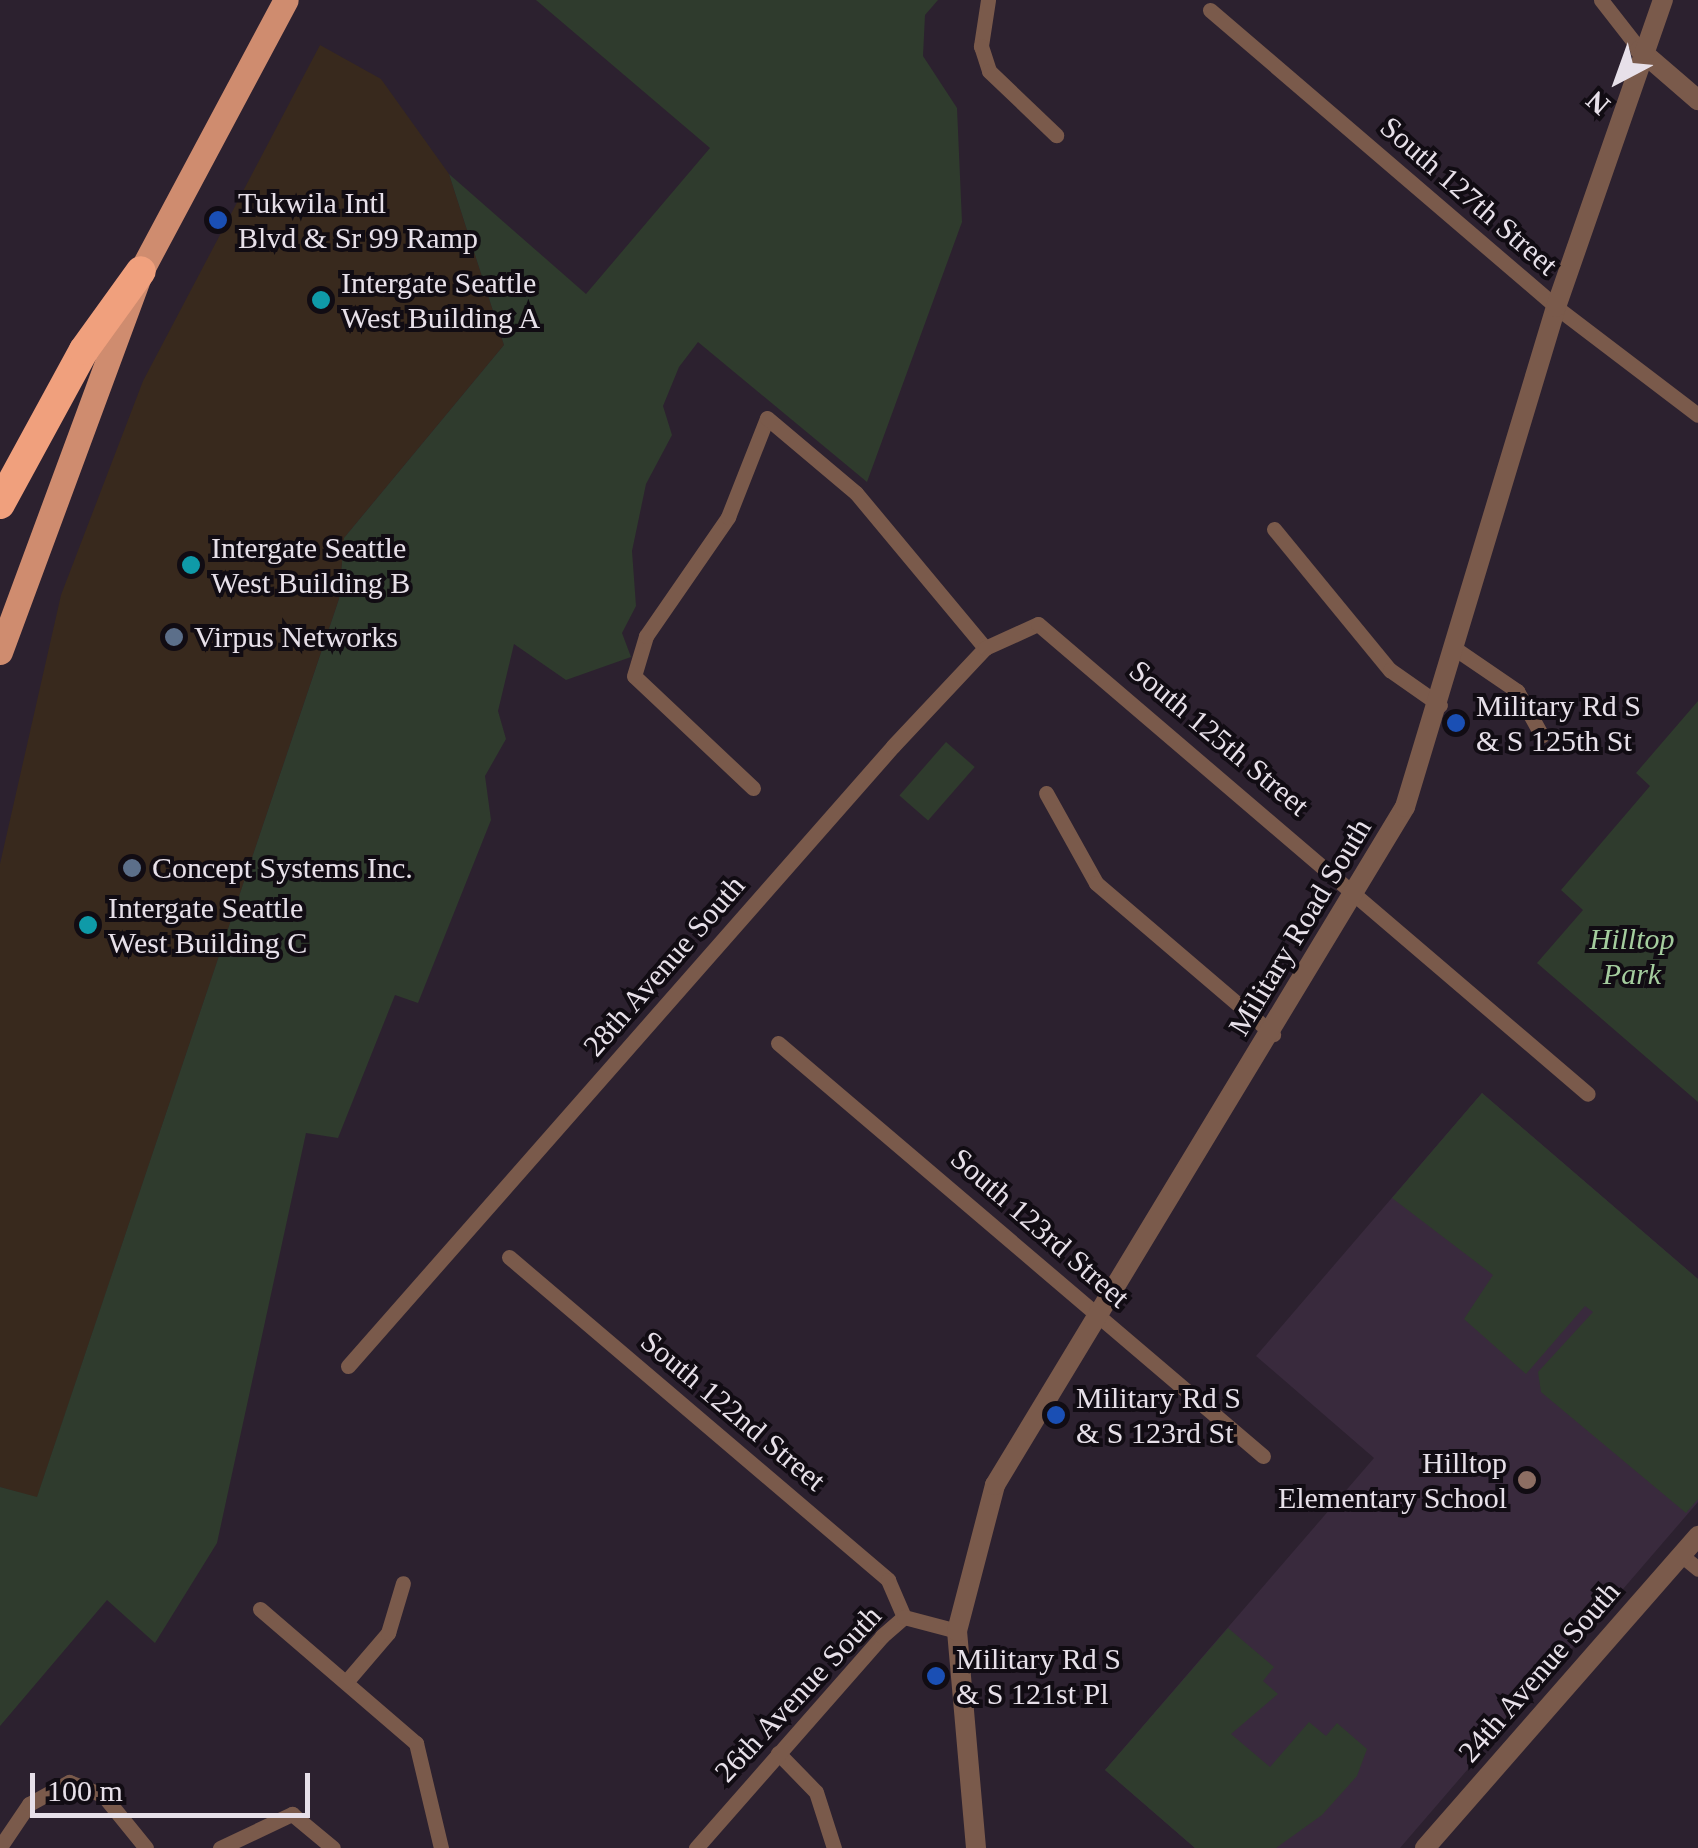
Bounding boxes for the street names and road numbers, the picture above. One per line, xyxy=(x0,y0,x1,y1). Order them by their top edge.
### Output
street label: South 127th Street xyxy=(1373,109,1565,283)
street label: South 125th Street xyxy=(1122,652,1316,824)
street label: Military Road South xyxy=(1221,812,1379,1042)
street label: 28th Avenue South xyxy=(575,868,753,1064)
street label: South 123rd Street xyxy=(943,1141,1137,1315)
street label: South 122nd Street xyxy=(633,1323,833,1499)
street label: 24th Avenue South xyxy=(1450,1574,1628,1770)
street label: 26th Avenue South xyxy=(707,1598,889,1790)

